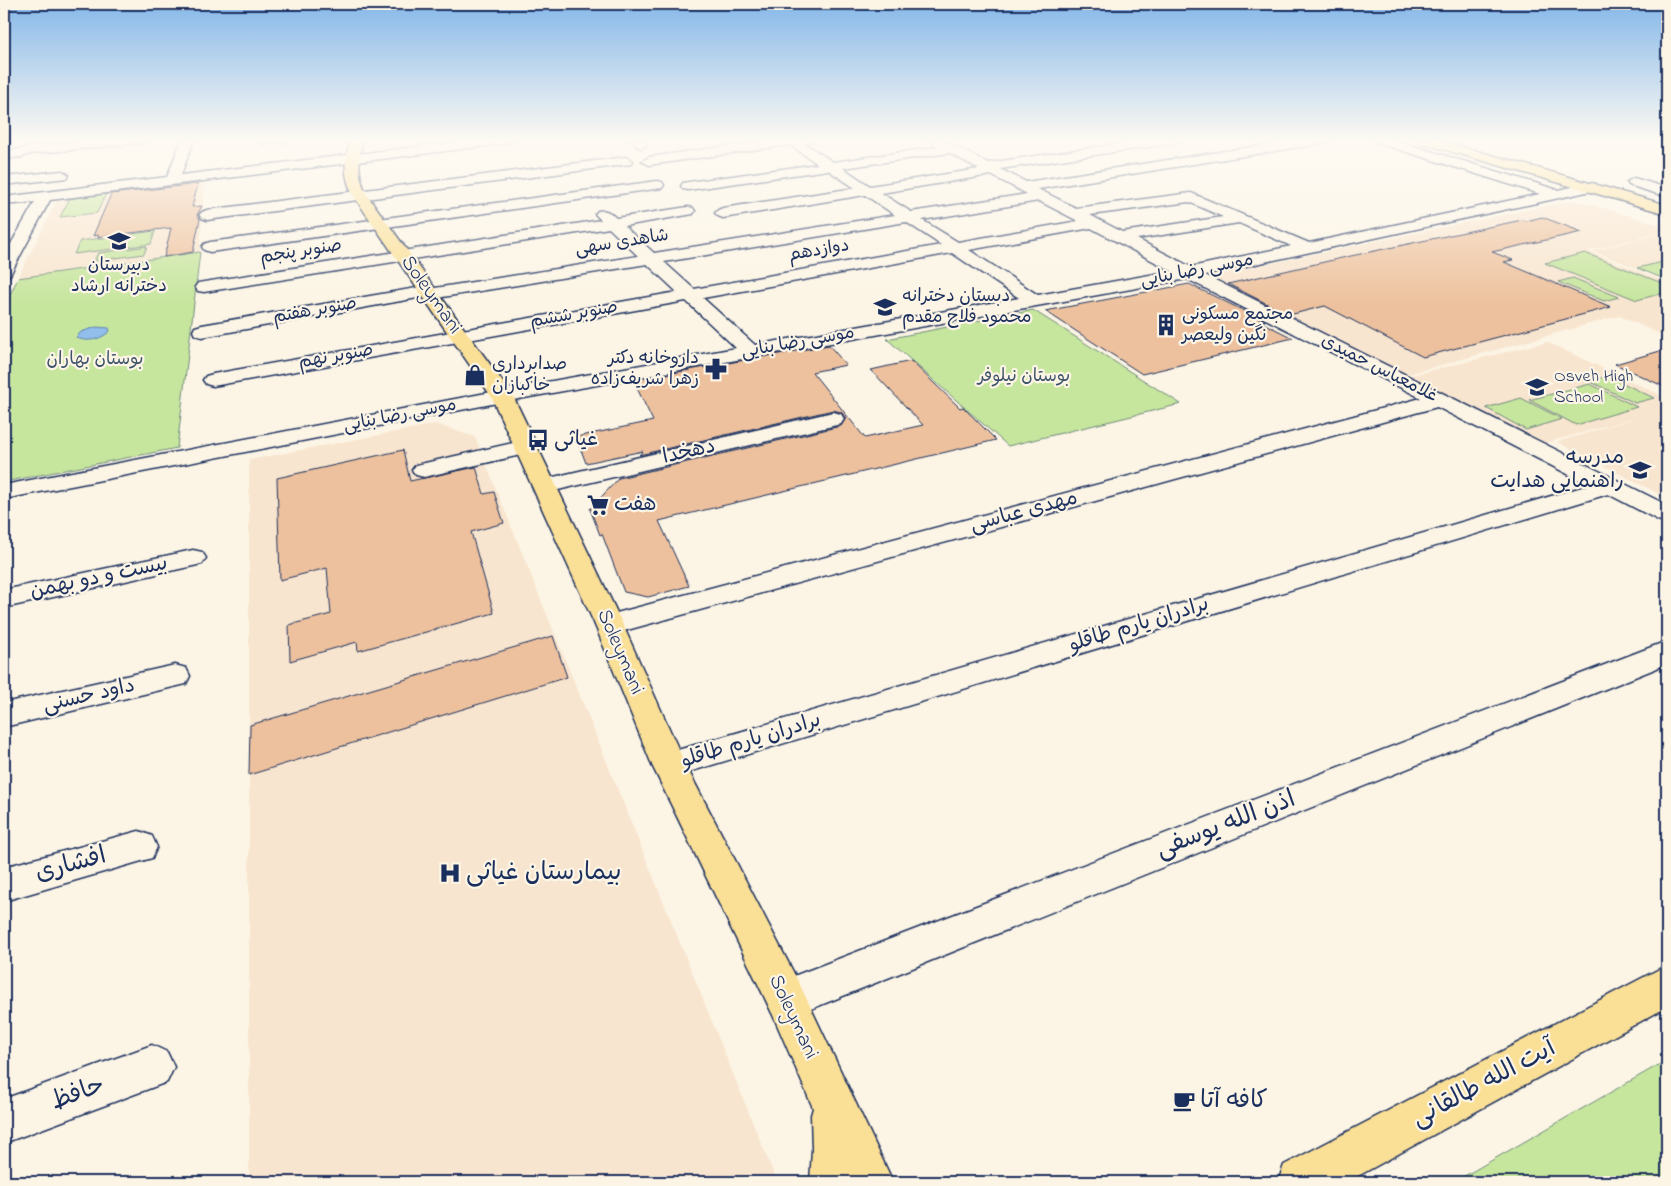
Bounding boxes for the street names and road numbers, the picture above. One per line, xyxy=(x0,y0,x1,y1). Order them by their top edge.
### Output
street label: شاهدی سهی xyxy=(573,223,671,263)
street label: صنوبر پنجم xyxy=(258,233,344,271)
street label: دوازدهم xyxy=(787,233,851,269)
street label: موسی رضا بنایی xyxy=(1138,247,1256,295)
street label: Soleymani xyxy=(391,249,469,342)
street label: صنوبر هفتم xyxy=(271,291,359,331)
street label: صنوبر ششم xyxy=(528,294,620,336)
street label: موسی رضا بنایی xyxy=(739,320,857,366)
street label: غلامعباس حمیدی xyxy=(1316,328,1442,410)
street label: صنوبر نهم xyxy=(297,338,375,376)
street label: موسی رضا بنایی xyxy=(341,392,459,440)
street label: دهخدا xyxy=(660,431,718,473)
street label: مهدی عباسی xyxy=(967,483,1081,541)
street label: بیست و دو بهمن xyxy=(27,549,171,607)
street label: برادران یارم طاقلو xyxy=(1064,589,1213,661)
street label: Soleymani xyxy=(587,605,651,700)
street label: داود حسنی xyxy=(40,671,138,721)
street label: برادران یارم طاقلو xyxy=(676,705,825,777)
street label: اذن الله یوسفی xyxy=(1151,782,1301,868)
street label: افشاری xyxy=(31,838,111,892)
street label: Soleymani xyxy=(759,970,826,1065)
street label: آیت الله طالقانی xyxy=(1405,1030,1563,1137)
street label: حافظ xyxy=(46,1068,110,1120)

